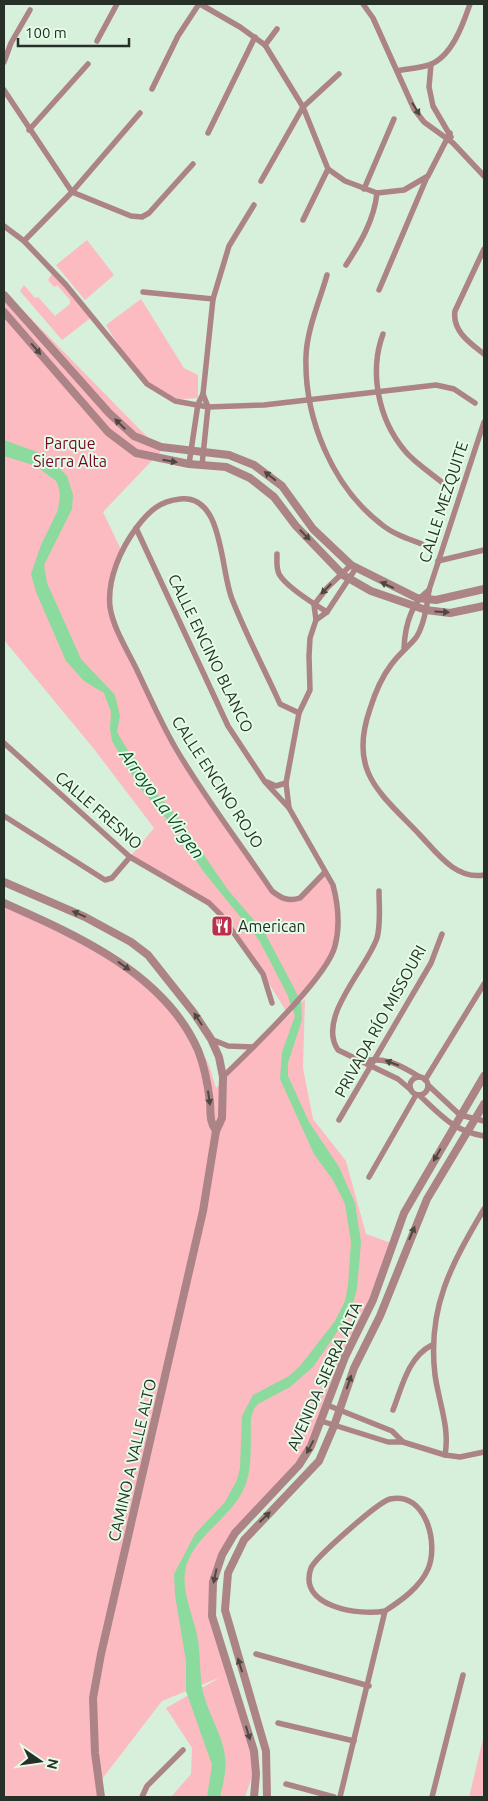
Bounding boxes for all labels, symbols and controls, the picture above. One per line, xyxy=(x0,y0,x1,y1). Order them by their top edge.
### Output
scale bar xyxy=(18,15,129,47)
text: 100 m xyxy=(25,24,67,41)
one-way arrow xyxy=(411,103,420,116)
one-way arrow xyxy=(30,342,42,354)
one-way arrow xyxy=(115,418,127,430)
park label: Parque Sierra Alta xyxy=(33,434,107,470)
street label: CALLE MEZQUITE xyxy=(415,439,471,565)
one-way arrow xyxy=(162,458,178,466)
one-way arrow xyxy=(264,471,277,482)
one-way arrow xyxy=(299,529,311,541)
street label: CALLE ENCINO BLANCO xyxy=(165,571,257,735)
one-way arrow xyxy=(380,580,395,589)
one-way arrow xyxy=(320,583,332,595)
one-way arrow xyxy=(435,608,451,616)
street label: CALLE ENCINO ROJO xyxy=(169,713,267,851)
water label: Arroyo La Virgen xyxy=(116,744,209,862)
street label: CALLE FRESNO xyxy=(52,767,146,853)
one-way arrow xyxy=(72,910,86,918)
restaurant icon: American xyxy=(210,914,234,938)
place label: American xyxy=(238,917,306,935)
street label: PRIVADA RÍO MISSOURI xyxy=(329,941,429,1100)
one-way arrow xyxy=(117,961,130,972)
one-way arrow xyxy=(194,1013,203,1026)
one-way arrow xyxy=(384,1059,399,1067)
one-way arrow xyxy=(205,1090,213,1106)
one-way arrow xyxy=(433,1148,442,1161)
one-way arrow xyxy=(409,1226,417,1240)
street label: AVENIDA SIERRA ALTA xyxy=(283,1298,365,1453)
one-way arrow xyxy=(345,1374,353,1389)
street label: CAMINO A VALLE ALTO xyxy=(104,1377,160,1543)
one-way arrow xyxy=(306,1440,314,1454)
one-way arrow xyxy=(258,1511,270,1523)
one-way arrow xyxy=(211,1568,219,1584)
one-way arrow xyxy=(236,1657,244,1672)
one-way arrow xyxy=(244,1725,252,1740)
north arrow xyxy=(15,1736,65,1786)
text: N xyxy=(44,1757,62,1771)

